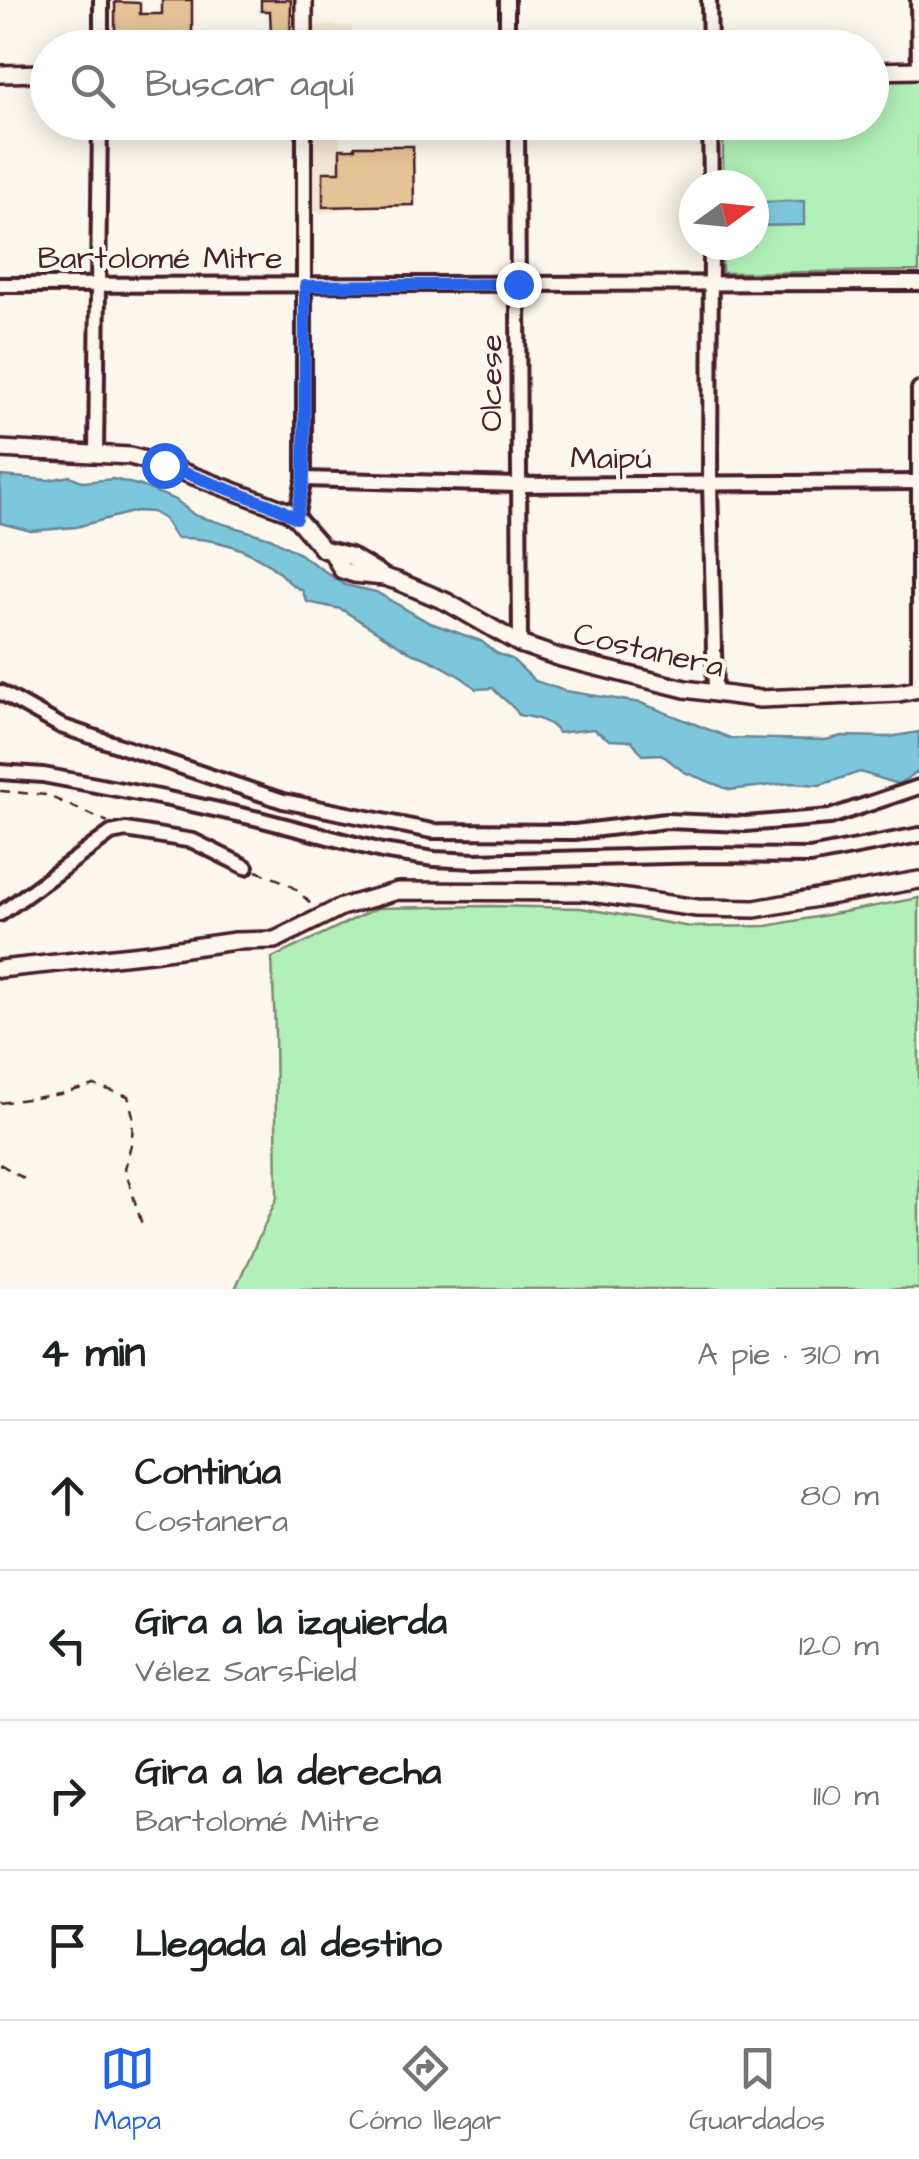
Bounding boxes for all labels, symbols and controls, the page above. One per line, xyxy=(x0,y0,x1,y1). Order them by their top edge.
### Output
search box xyxy=(30,30,889,140)
icon: search xyxy=(65,58,120,113)
text: Buscar aquí xyxy=(145,59,354,111)
north arrow xyxy=(679,170,769,260)
street label: Bartolomé Mitre xyxy=(38,236,282,281)
route end xyxy=(496,262,542,308)
street label: Olcese xyxy=(469,334,514,432)
street label: Maipú xyxy=(570,436,652,481)
route start xyxy=(142,443,188,489)
street label: Costanera xyxy=(569,611,728,690)
text: 4 min xyxy=(40,1325,145,1383)
text: A pie · 310 m xyxy=(697,1332,879,1377)
text: Continúa xyxy=(135,1447,281,1499)
icon: ahead xyxy=(40,1468,95,1523)
text: 80 m xyxy=(800,1473,879,1518)
text: Costanera xyxy=(135,1499,288,1544)
text: Gira a la izquierda xyxy=(135,1597,447,1649)
icon: left xyxy=(40,1618,95,1673)
text: 120 m xyxy=(799,1623,879,1668)
text: Vélez Sarsfield xyxy=(135,1649,357,1694)
text: Gira a la derecha xyxy=(135,1747,441,1799)
icon: right xyxy=(40,1768,95,1823)
text: 110 m xyxy=(813,1773,879,1818)
text: Bartolomé Mitre xyxy=(135,1799,380,1844)
icon: arrive xyxy=(40,1918,95,1973)
text: Llegada al destino xyxy=(135,1919,442,1971)
tab: Mapa xyxy=(94,2041,161,2140)
tab: Cómo llegar xyxy=(349,2041,501,2140)
tab: Guardados xyxy=(689,2041,825,2140)

